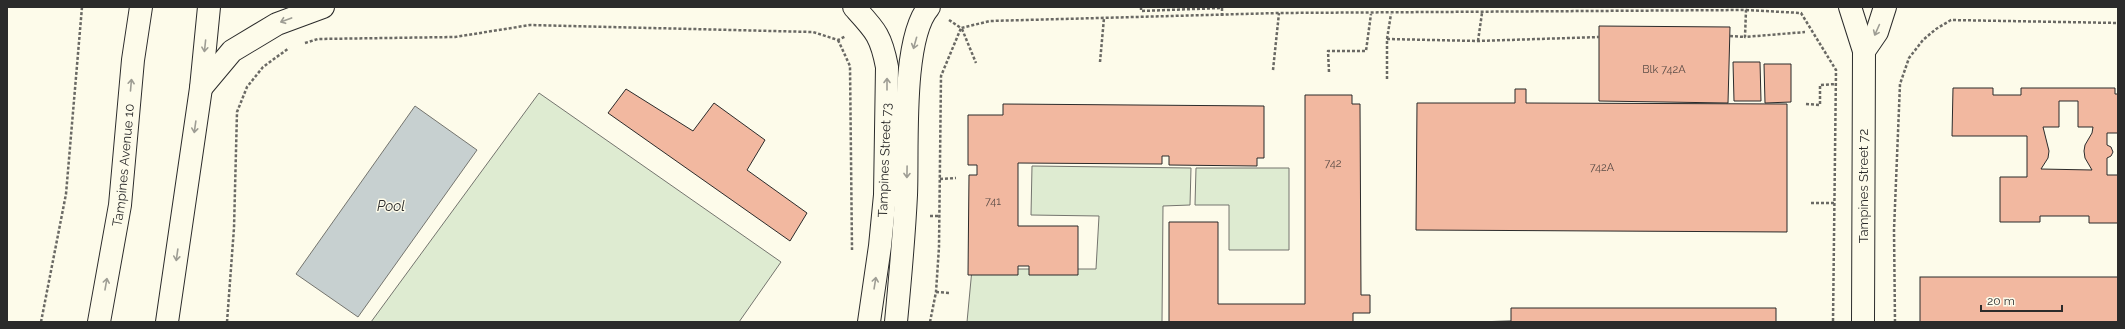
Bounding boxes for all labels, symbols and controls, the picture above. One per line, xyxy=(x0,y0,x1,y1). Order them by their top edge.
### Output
one-way arrow xyxy=(281,17,293,25)
one-way arrow xyxy=(1873,24,1880,36)
one-way arrow xyxy=(910,36,918,49)
one-way arrow xyxy=(202,39,209,52)
house number: Blk 742A xyxy=(1642,63,1686,76)
one-way arrow xyxy=(883,78,891,91)
one-way arrow xyxy=(127,79,134,92)
street label: Tampines Street 73 xyxy=(875,102,894,218)
street label: Tampines Avenue 10 xyxy=(109,103,137,228)
one-way arrow xyxy=(191,120,199,133)
street label: Tampines Street 72 xyxy=(1856,129,1871,243)
house number: 742 xyxy=(1324,157,1342,170)
house number: 742A xyxy=(1590,161,1615,174)
one-way arrow xyxy=(903,165,911,178)
house number: 741 xyxy=(985,195,1001,208)
water label: Pool xyxy=(377,198,405,214)
one-way arrow xyxy=(173,248,181,261)
one-way arrow xyxy=(871,277,879,290)
one-way arrow xyxy=(102,278,110,291)
scale bar xyxy=(1981,287,2062,313)
text: 20 m xyxy=(1987,294,2015,308)

